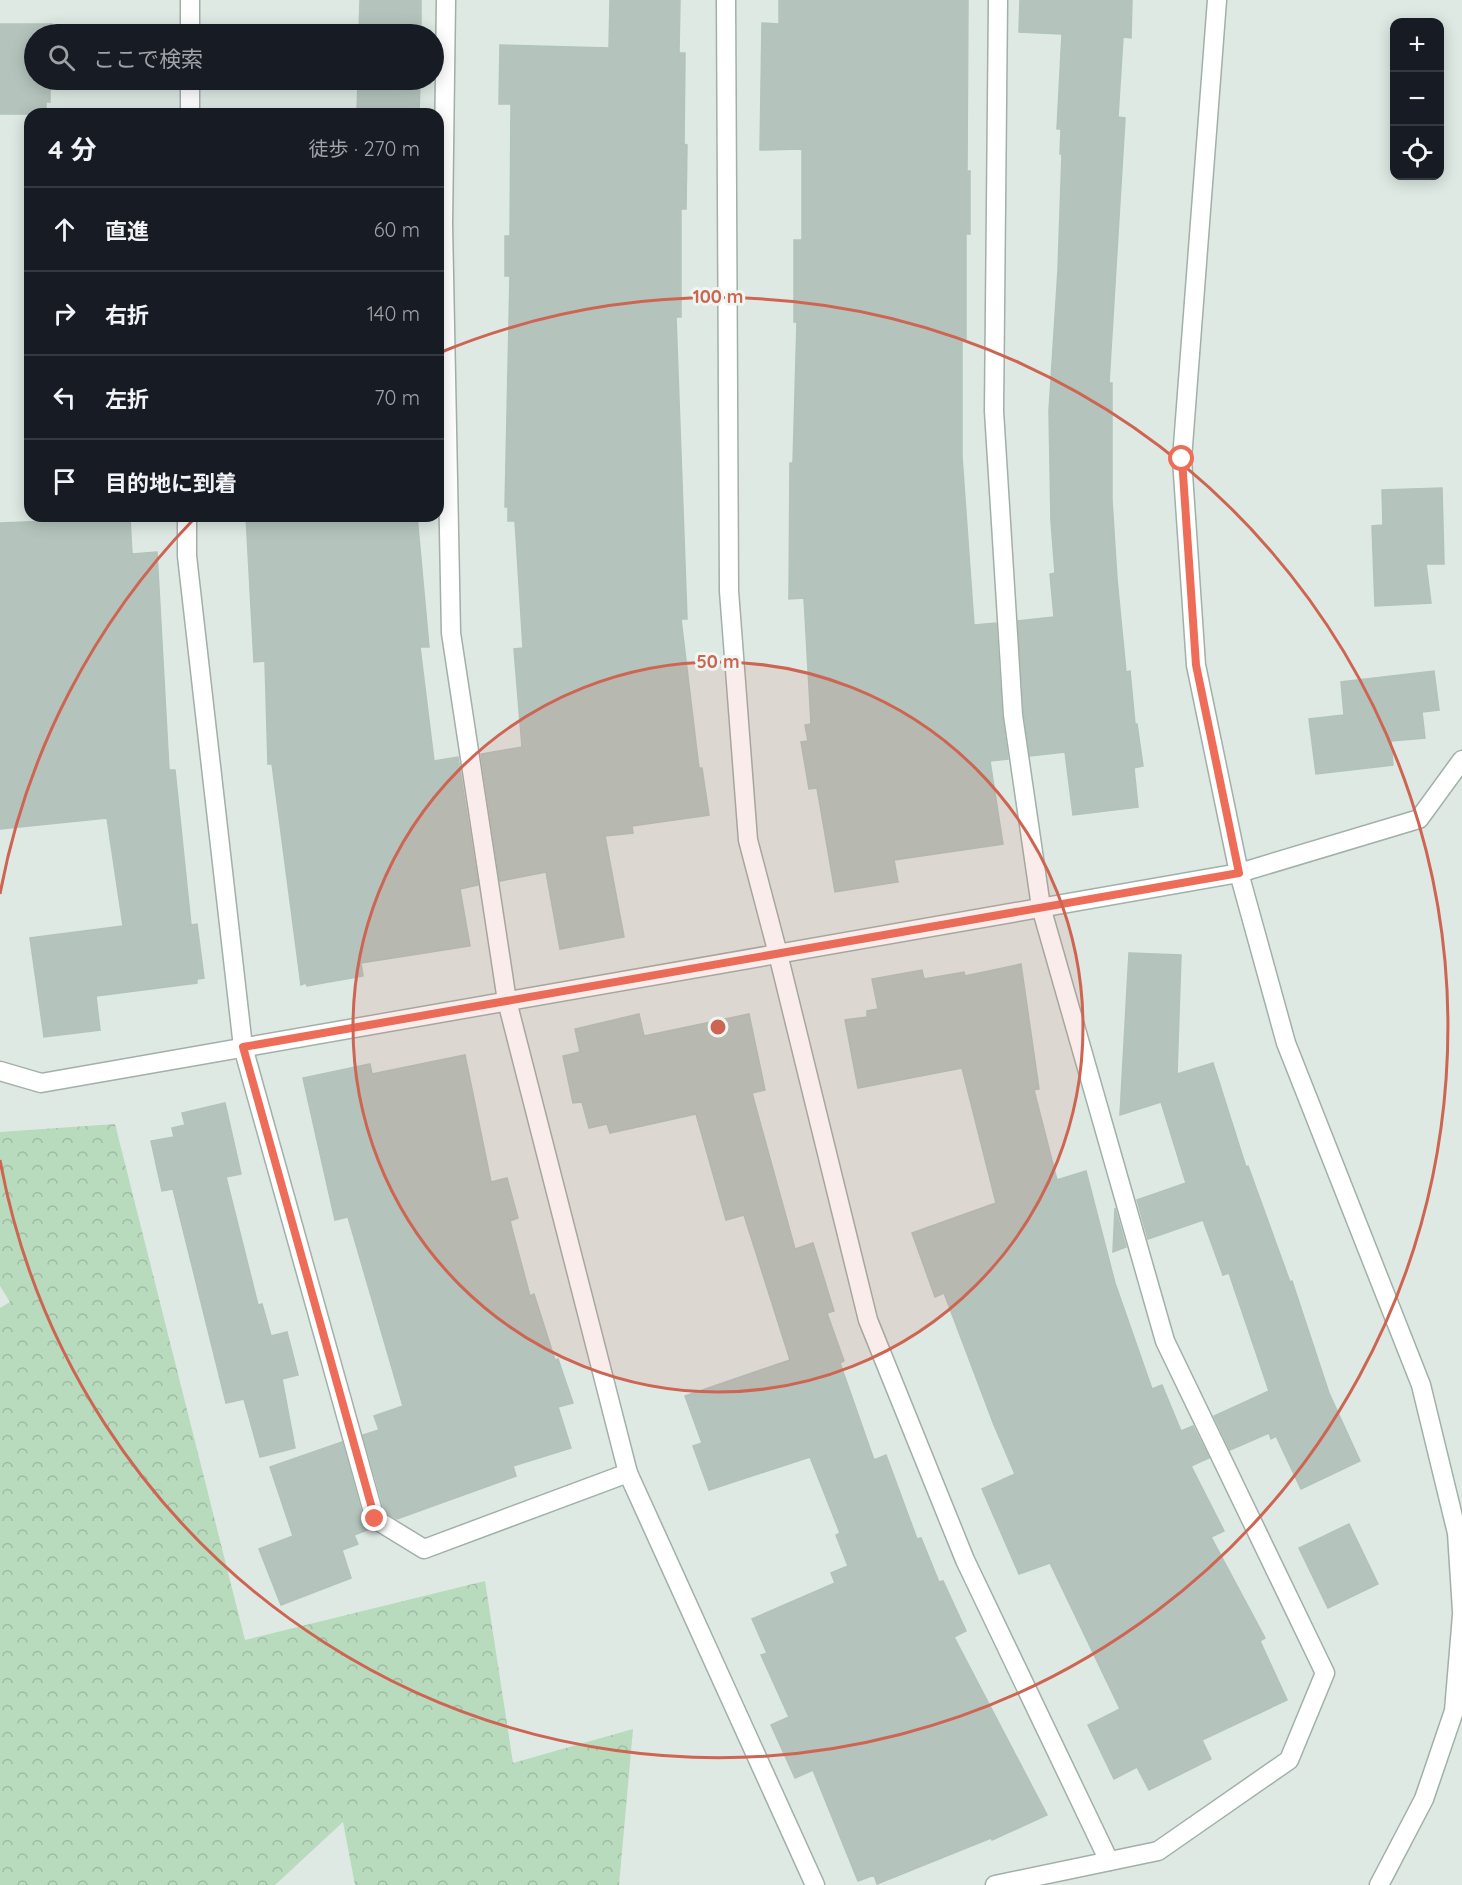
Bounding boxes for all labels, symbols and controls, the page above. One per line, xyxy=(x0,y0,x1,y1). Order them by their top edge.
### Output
map controls xyxy=(1390,18,1444,180)
button: + xyxy=(1390,18,1444,72)
search box xyxy=(24,24,444,90)
icon: search xyxy=(45,41,78,74)
text: ここで検索 xyxy=(93,45,203,73)
button: − xyxy=(1390,72,1444,126)
button: locate xyxy=(1390,126,1444,180)
text: 4 分 xyxy=(48,133,97,166)
text: 徒歩 · 270 m xyxy=(309,136,420,161)
icon: ahead xyxy=(48,213,81,246)
text: 直進 xyxy=(105,217,149,245)
text: 60 m xyxy=(374,217,420,242)
text: 100 m xyxy=(693,285,743,308)
icon: right xyxy=(48,297,81,330)
text: 右折 xyxy=(105,301,149,329)
text: 140 m xyxy=(367,301,420,326)
icon: left xyxy=(48,381,81,414)
text: 左折 xyxy=(105,385,149,413)
text: 70 m xyxy=(374,385,420,410)
route start xyxy=(1168,445,1194,471)
icon: arrive xyxy=(48,465,81,498)
text: 目的地に到着 xyxy=(105,469,237,497)
text: 50 m xyxy=(696,650,740,673)
centre of rings xyxy=(708,1017,728,1037)
route end xyxy=(361,1505,387,1531)

